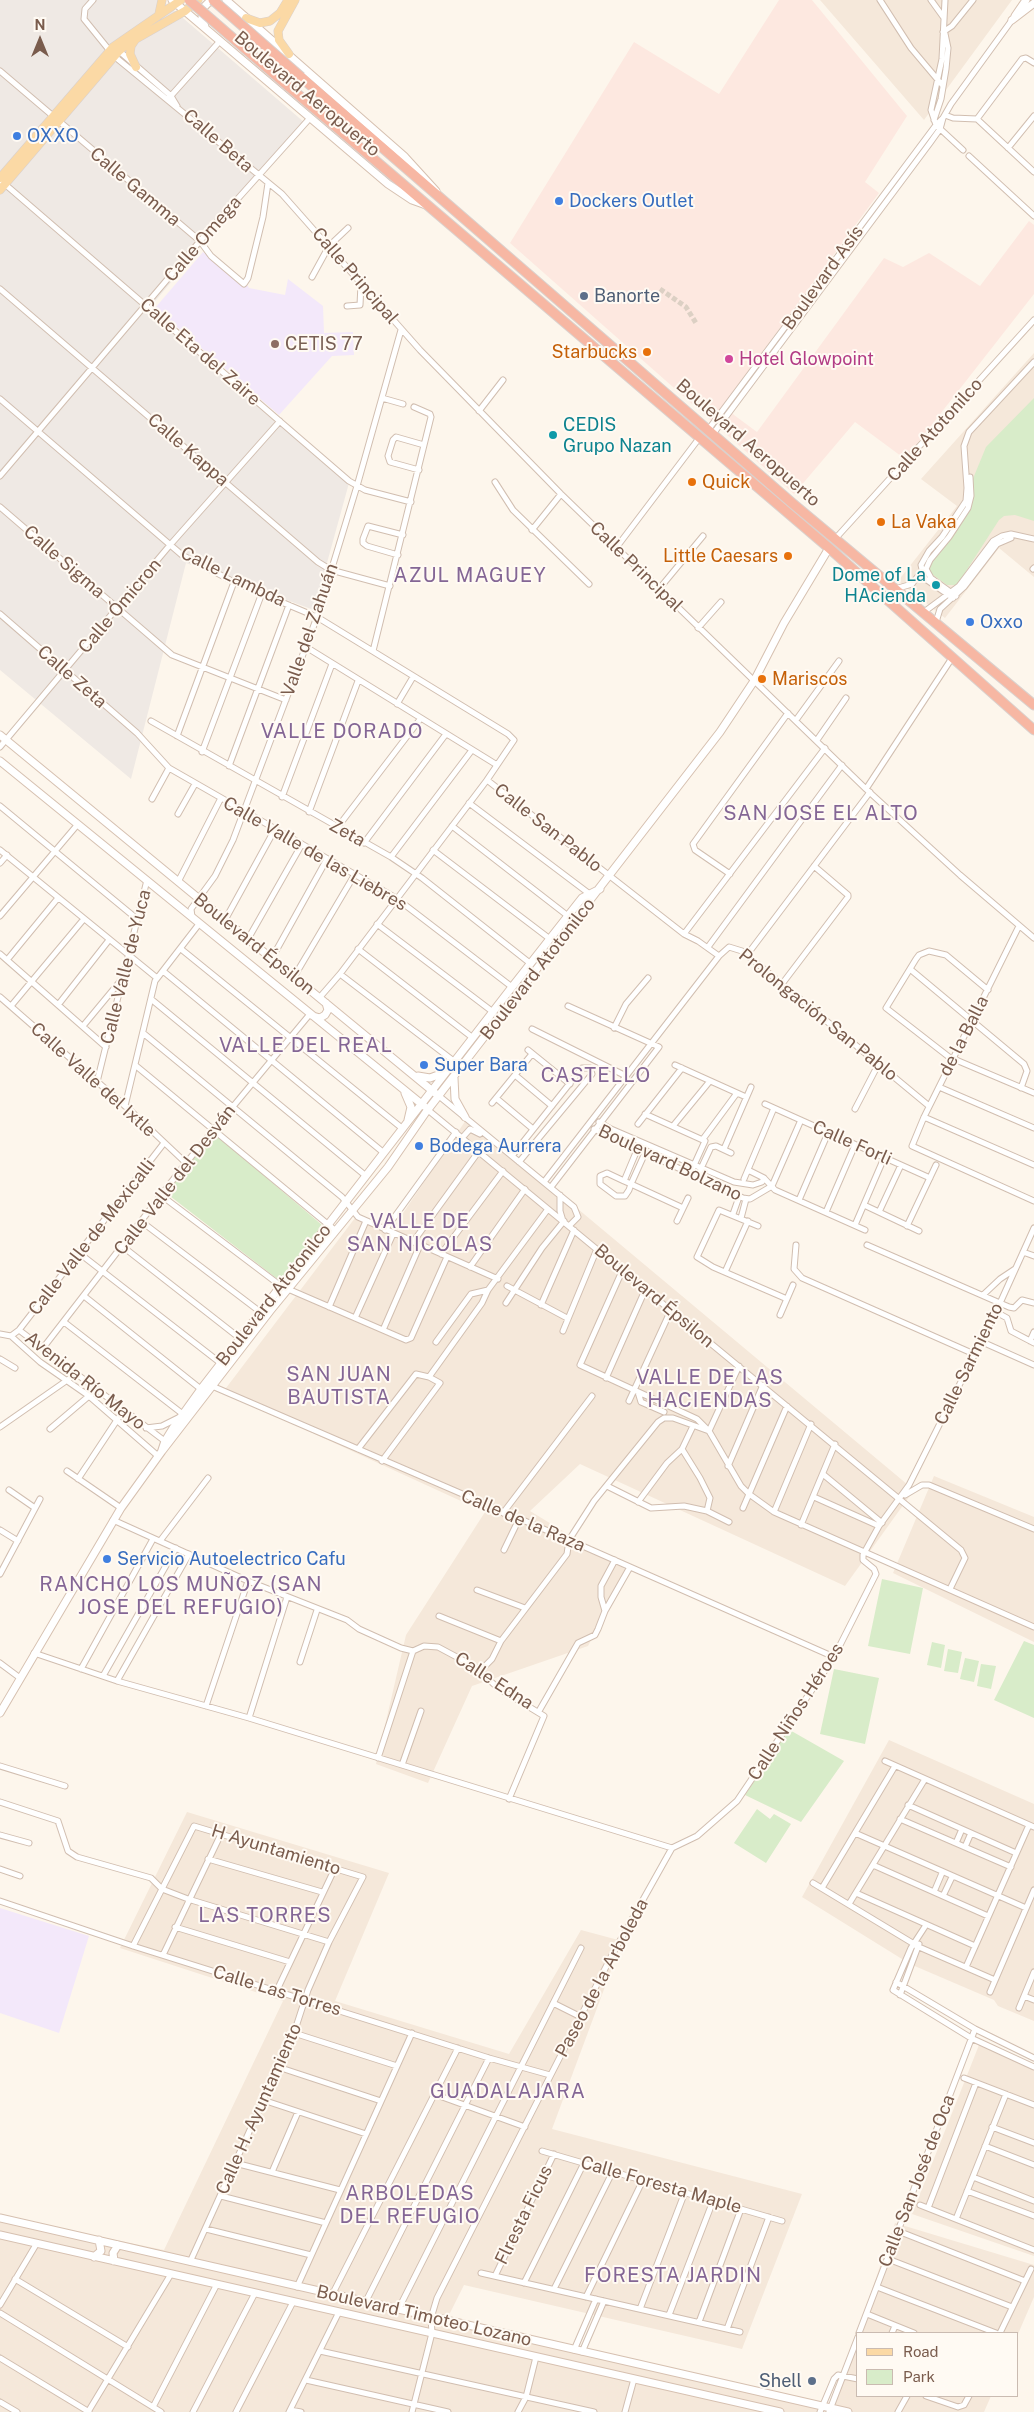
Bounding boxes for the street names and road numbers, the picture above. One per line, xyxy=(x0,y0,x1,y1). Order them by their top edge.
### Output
street label: Boulevard Aeropuerto xyxy=(230,27,384,161)
street label: Calle Beta xyxy=(179,105,257,177)
street label: Calle Gamma xyxy=(85,143,185,231)
street label: Calle Omega xyxy=(160,192,246,286)
street label: Boulevard Asís xyxy=(778,222,868,334)
street label: Calle Principal xyxy=(307,223,403,329)
street label: Calle Eta del Zaire xyxy=(135,294,265,410)
street label: Calle Atotonilco xyxy=(883,374,987,486)
street label: Boulevard Aeropuerto xyxy=(672,375,824,511)
street label: Calle Kappa xyxy=(143,409,233,491)
street label: Calle Principal xyxy=(585,517,687,617)
street label: Calle Sigma xyxy=(19,521,109,603)
street label: Calle Lambda xyxy=(177,542,289,612)
street label: Calle Ómicron xyxy=(74,554,166,658)
street label: Valle del Zahuán xyxy=(277,561,343,699)
street label: Calle Zeta xyxy=(33,641,111,713)
street label: Calle San Pablo xyxy=(490,779,606,877)
street label: Calle Valle de las Liebres xyxy=(219,792,411,916)
street label: Zeta xyxy=(325,814,369,852)
street label: Calle Valle de Yuca xyxy=(96,888,156,1046)
street label: Boulevard Épsilon xyxy=(189,889,319,999)
street label: Boulevard Atotonilco xyxy=(476,894,600,1044)
street label: Prolongación San Pablo xyxy=(734,944,902,1086)
street label: de la Balla xyxy=(935,992,993,1080)
street label: Calle Valle del Ixtle xyxy=(26,1018,160,1142)
street label: Calle Valle del Desván xyxy=(110,1101,240,1259)
street label: Calle Forli xyxy=(809,1116,895,1170)
street label: Boulevard Bolzano xyxy=(595,1120,745,1206)
street label: Calle Valle de Mexicalli xyxy=(24,1154,160,1320)
street label: Boulevard Atotonilco xyxy=(212,1220,336,1370)
street label: Boulevard Épsilon xyxy=(590,1240,718,1352)
street label: Calle Sarmiento xyxy=(930,1299,1008,1429)
street label: Avenida Río Mayo xyxy=(21,1327,149,1435)
street label: Calle de la Raza xyxy=(458,1485,588,1557)
street label: Calle Niños Héroes xyxy=(744,1639,848,1785)
street label: Calle Edna xyxy=(451,1648,537,1714)
street label: H Ayuntamiento xyxy=(209,1820,343,1880)
street label: Paseo de la Arboleda xyxy=(551,1895,653,2061)
street label: Calle Las Torres xyxy=(210,1961,344,2021)
street label: Calle H. Ayuntamiento xyxy=(211,2020,307,2198)
street label: Calle San José de Oca xyxy=(874,2092,960,2270)
street label: Calle Foresta Maple xyxy=(578,2152,744,2218)
street label: Flresta Ficus xyxy=(491,2162,557,2268)
street label: Boulevard Timoteo Lozano xyxy=(314,2281,534,2351)

